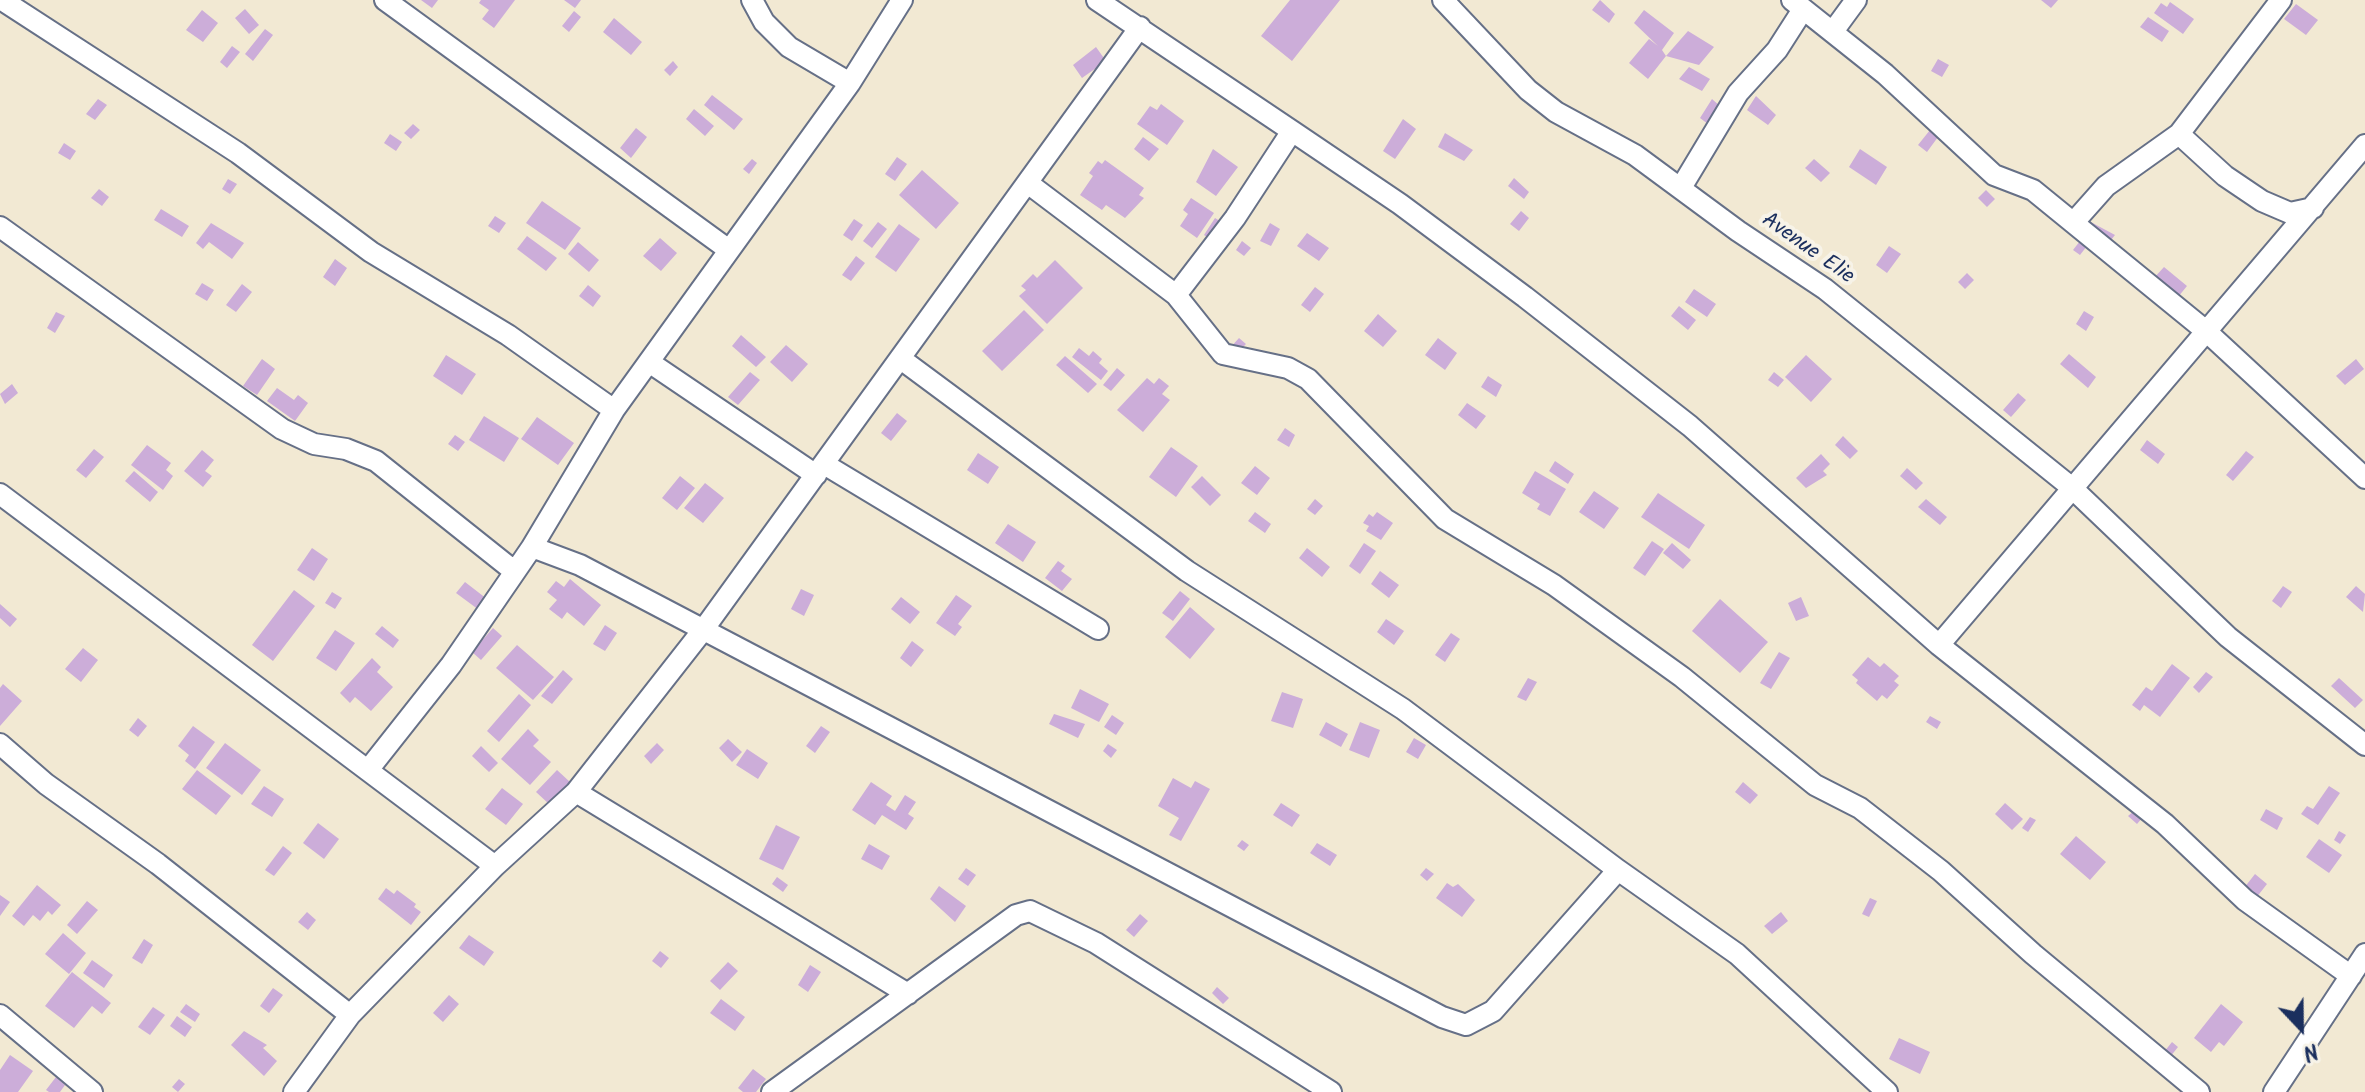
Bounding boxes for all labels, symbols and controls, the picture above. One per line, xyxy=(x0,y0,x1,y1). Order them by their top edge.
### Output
street label: Avenue Elie xyxy=(1756,209,1858,291)
north arrow xyxy=(2261,988,2341,1068)
text: N xyxy=(2297,1032,2323,1070)

